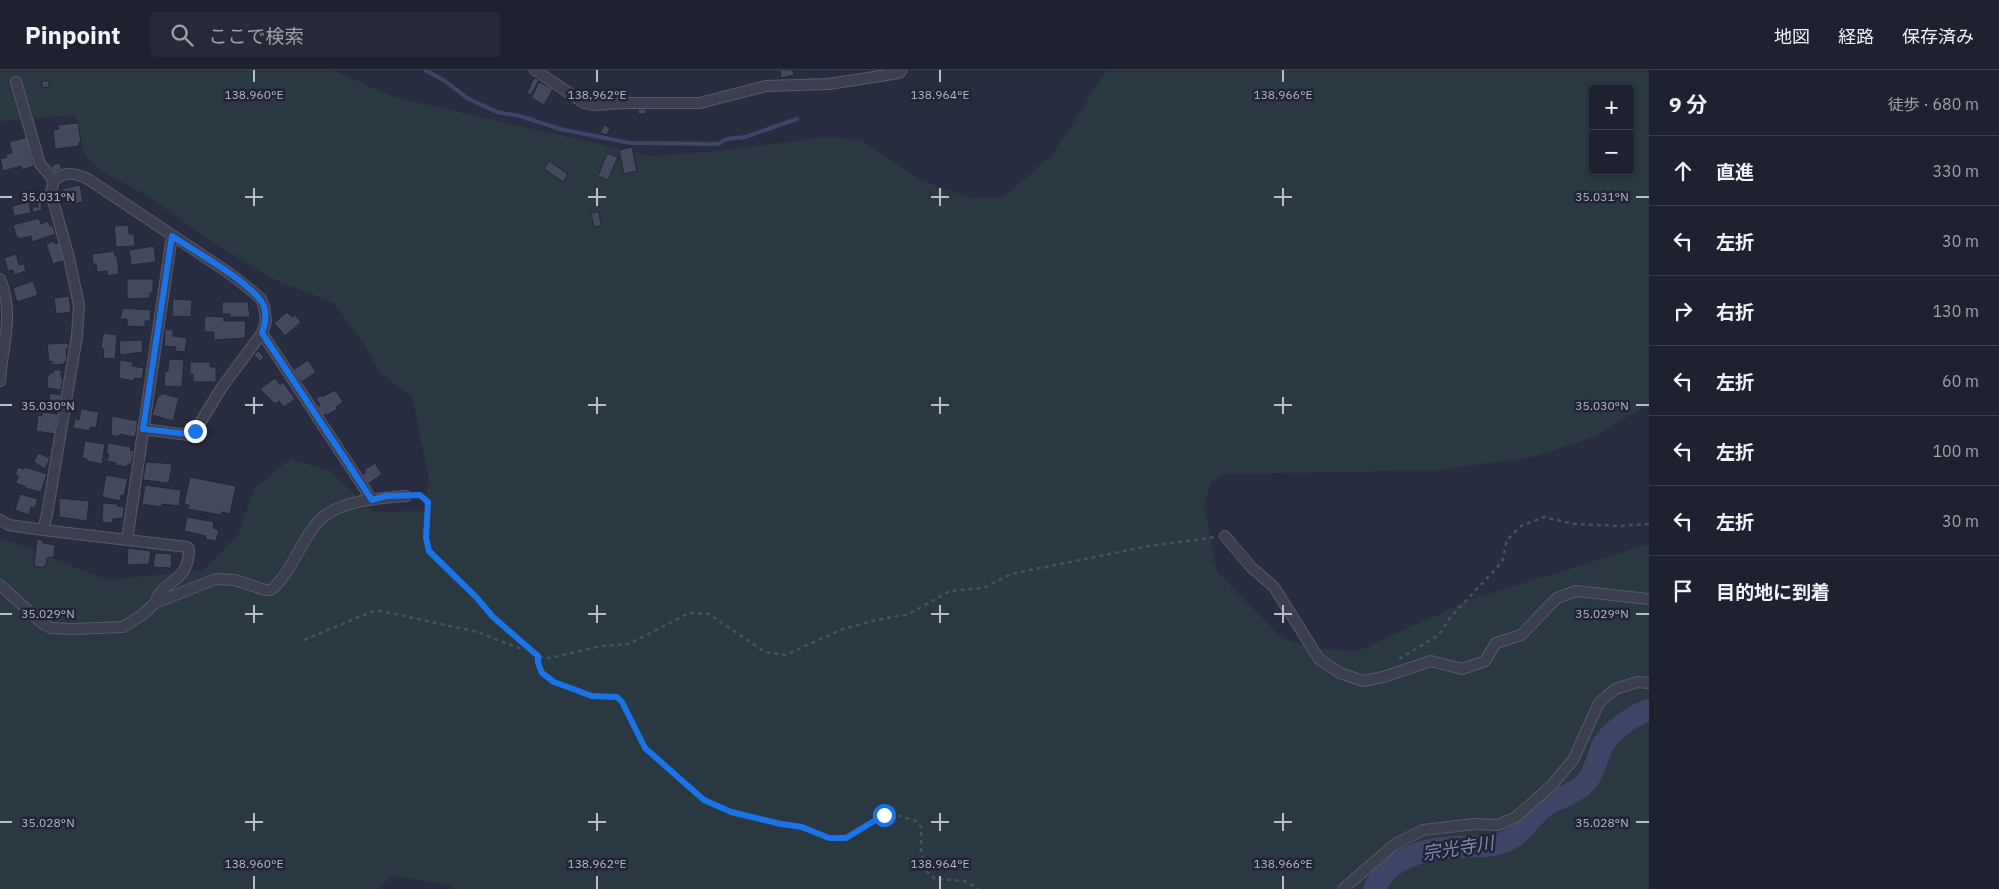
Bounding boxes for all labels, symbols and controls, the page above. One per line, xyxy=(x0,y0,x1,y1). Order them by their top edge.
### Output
search box xyxy=(150,12,500,57)
text: Pinpoint xyxy=(25,19,120,51)
icon: search xyxy=(168,21,196,49)
text: ここで検索 xyxy=(208,24,303,48)
text: 地図 xyxy=(1774,25,1810,48)
text: 経路 xyxy=(1838,25,1874,48)
text: 保存済み xyxy=(1902,25,1974,48)
map controls xyxy=(1589,85,1634,175)
button: + xyxy=(1589,85,1634,130)
text: 138.960°E xyxy=(224,87,284,102)
text: 138.962°E xyxy=(567,87,627,102)
text: 138.964°E xyxy=(910,87,970,102)
text: 138.966°E xyxy=(1253,87,1313,102)
text: 9 分 xyxy=(1669,90,1708,118)
text: 徒歩 · 680 m xyxy=(1888,94,1979,114)
button: − xyxy=(1589,130,1634,175)
icon: ahead xyxy=(1669,157,1697,185)
text: 直進 xyxy=(1716,160,1754,184)
text: 330 m xyxy=(1932,161,1979,181)
text: 35.031°N xyxy=(21,189,75,204)
text: 35.031°N xyxy=(1575,189,1629,204)
icon: left xyxy=(1669,227,1697,255)
text: 左折 xyxy=(1716,230,1754,254)
text: 30 m xyxy=(1942,231,1979,251)
icon: right xyxy=(1669,297,1697,325)
text: 右折 xyxy=(1716,300,1754,324)
text: 130 m xyxy=(1932,301,1979,321)
icon: left xyxy=(1669,367,1697,395)
text: 左折 xyxy=(1716,370,1754,394)
text: 60 m xyxy=(1942,371,1979,391)
text: 35.030°N xyxy=(21,398,75,413)
text: 35.030°N xyxy=(1575,398,1629,413)
route end xyxy=(184,420,207,443)
icon: left xyxy=(1669,437,1697,465)
text: 左折 xyxy=(1716,440,1754,464)
text: 100 m xyxy=(1932,441,1979,461)
icon: left xyxy=(1669,507,1697,535)
text: 左折 xyxy=(1716,510,1754,534)
text: 30 m xyxy=(1942,511,1979,531)
icon: arrive xyxy=(1669,577,1697,605)
text: 目的地に到着 xyxy=(1716,580,1830,604)
text: 35.029°N xyxy=(21,606,75,621)
text: 35.029°N xyxy=(1575,606,1629,621)
route start xyxy=(873,804,896,827)
text: 35.028°N xyxy=(21,815,75,830)
text: 35.028°N xyxy=(1575,815,1629,830)
water label: 宗光寺川 xyxy=(1421,831,1497,865)
text: 138.960°E xyxy=(224,856,284,871)
text: 138.962°E xyxy=(567,856,627,871)
text: 138.964°E xyxy=(910,856,970,871)
text: 138.966°E xyxy=(1253,856,1313,871)

